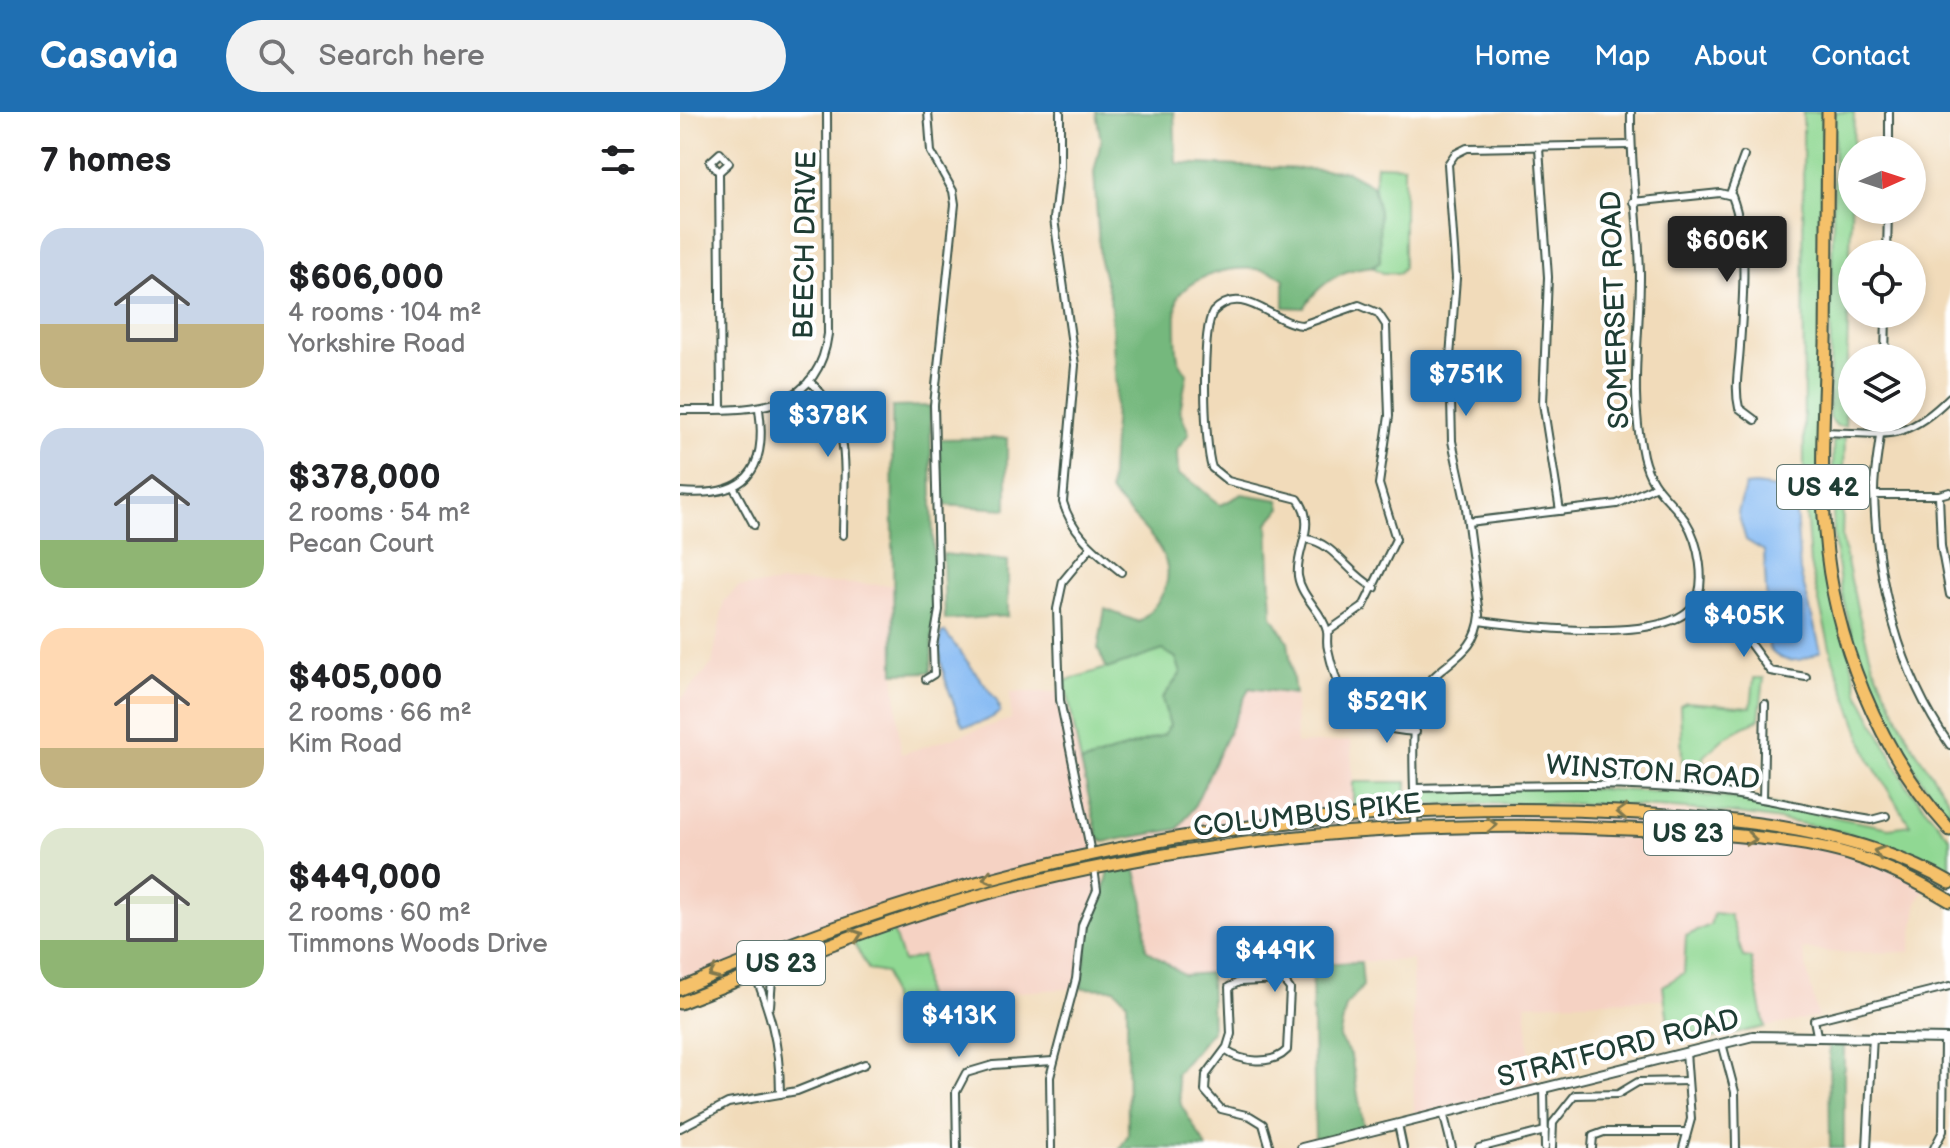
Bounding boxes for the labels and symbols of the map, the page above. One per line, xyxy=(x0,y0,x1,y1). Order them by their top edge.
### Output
north arrow xyxy=(1838,136,1926,224)
street label: BEECH DRIVE xyxy=(787,151,824,340)
street label: SOMERSET ROAD xyxy=(1595,190,1636,430)
pin: $606K xyxy=(1671,216,1783,284)
pin: $751K xyxy=(1410,350,1522,418)
pin: $378K xyxy=(772,391,884,459)
road number: US 42 xyxy=(1777,465,1869,509)
pin: $405K xyxy=(1688,591,1800,659)
pin: $529K xyxy=(1331,677,1443,745)
street label: WINSTON ROAD xyxy=(1545,749,1761,796)
street label: COLUMBUS PIKE xyxy=(1192,787,1423,844)
one-way arrow xyxy=(1615,804,1628,821)
road number: US 23 xyxy=(1644,811,1732,855)
one-way arrow xyxy=(1486,816,1499,834)
one-way arrow xyxy=(1744,830,1758,847)
one-way arrow xyxy=(1872,845,1886,861)
one-way arrow xyxy=(982,868,996,885)
pin: $449K xyxy=(1219,926,1331,994)
one-way arrow xyxy=(849,928,863,944)
road number: US 23 xyxy=(737,941,825,985)
one-way arrow xyxy=(708,965,723,981)
pin: $413K xyxy=(903,991,1015,1059)
street label: STRATFORD ROAD xyxy=(1494,1002,1743,1094)

